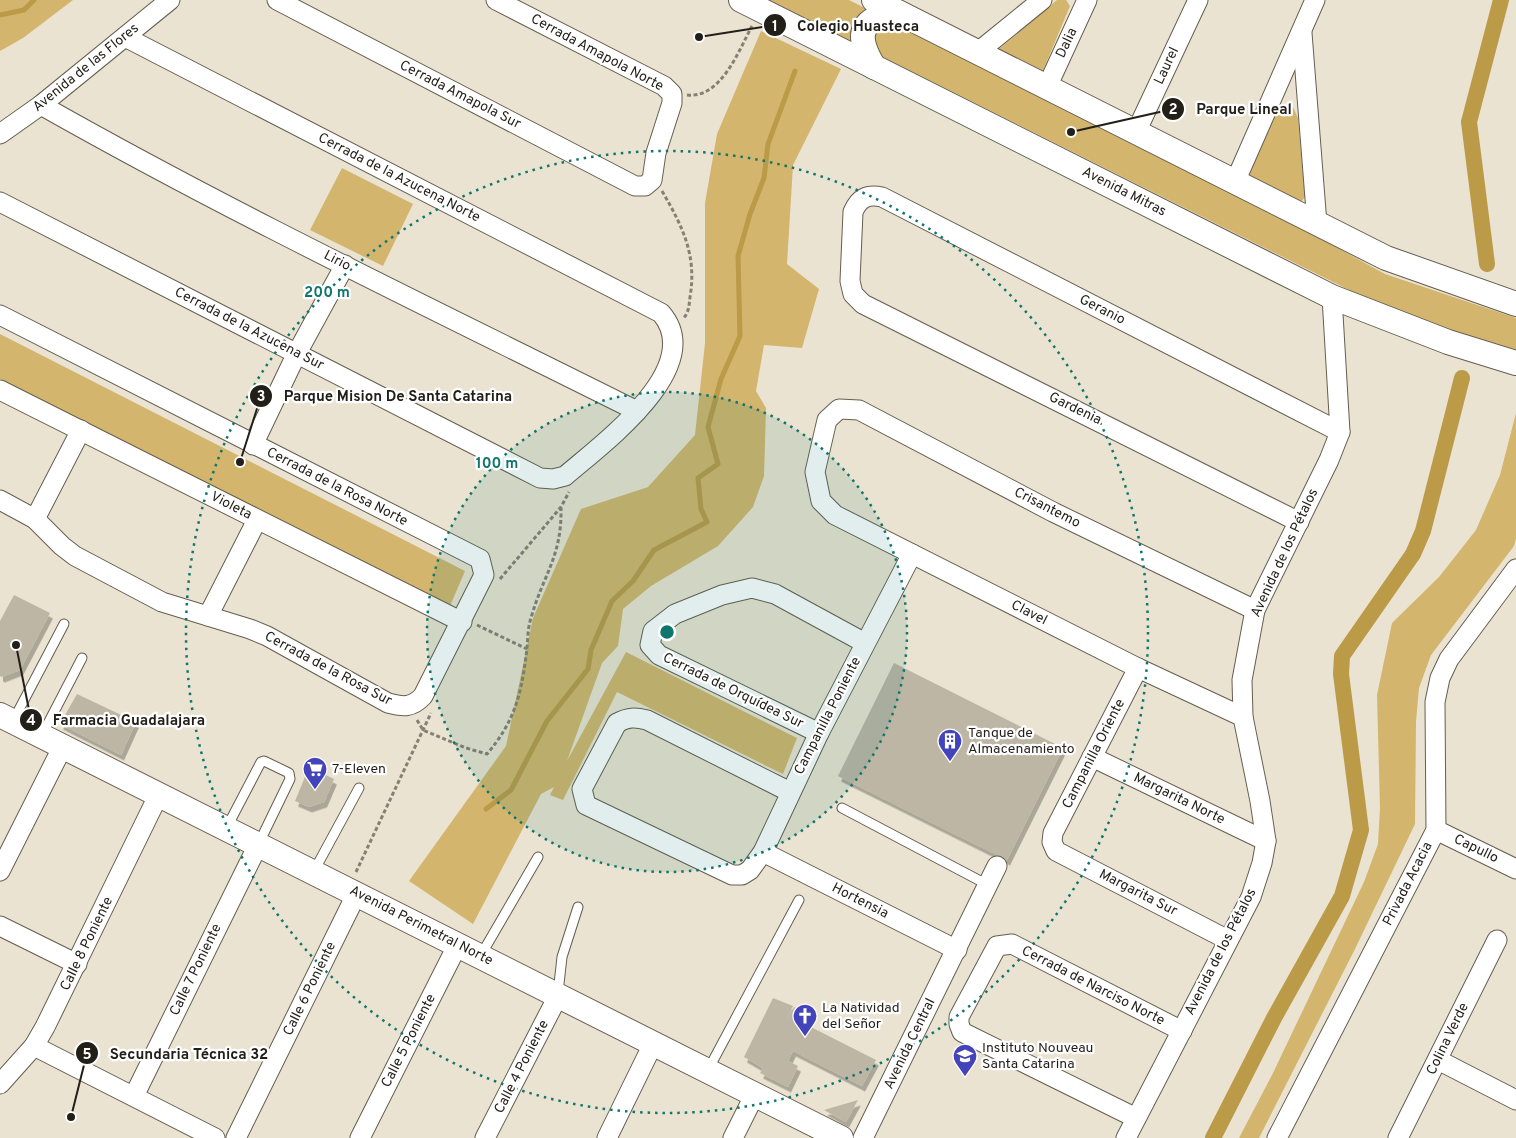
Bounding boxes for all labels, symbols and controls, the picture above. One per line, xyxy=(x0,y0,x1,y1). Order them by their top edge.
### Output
callout: Colegio Huasteca xyxy=(762,10,929,40)
street label: Cerrada Amapola Norte xyxy=(528,11,666,95)
text: 1 xyxy=(772,18,778,37)
text: Colegio Huasteca xyxy=(797,18,919,37)
street label: Avenida de las Flores xyxy=(30,20,142,116)
street label: Dalia xyxy=(1053,25,1081,61)
street label: Laurel xyxy=(1151,45,1183,87)
street label: Cerrada Amapola Sur xyxy=(396,57,524,133)
callout: Parque Lineal xyxy=(1161,94,1302,124)
text: 2 xyxy=(1168,101,1178,120)
text: Parque Lineal xyxy=(1196,101,1292,120)
street label: Cerrada de la Azucena Norte xyxy=(315,130,483,226)
street label: Avenida Mitras xyxy=(1079,164,1169,220)
street label: Lirio xyxy=(321,247,354,275)
street label: Cerrada de la Azucena Sur xyxy=(171,284,327,374)
text: 200 m xyxy=(304,284,350,303)
street label: Geranio xyxy=(1076,291,1128,329)
callout: Parque Mision De Santa Catarina xyxy=(249,381,522,411)
text: 3 xyxy=(257,388,266,407)
text: Parque Mision De Santa Catarina xyxy=(284,388,512,407)
street label: Gardenia xyxy=(1046,389,1104,429)
street label: Cerrada de la Rosa Norte xyxy=(264,444,410,530)
text: 100 m xyxy=(476,455,518,474)
street label: Crisantemo xyxy=(1011,484,1083,532)
street label: Avenida de los Pétalos xyxy=(1248,486,1322,620)
street label: Violeta xyxy=(208,488,254,524)
street label: Clavel xyxy=(1008,597,1050,629)
centre of rings xyxy=(658,623,676,641)
street label: Cerrada de la Rosa Sur xyxy=(261,628,395,710)
street label: Cerrada de Orquídea Sur xyxy=(660,649,807,733)
street label: Campanilla Poniente xyxy=(791,654,865,778)
street label: Campanilla Oriente xyxy=(1059,696,1129,812)
callout: Farmacia Guadalajara xyxy=(18,705,216,735)
text: 4 xyxy=(26,712,36,731)
text: Farmacia Guadalajara xyxy=(53,712,205,731)
place label: Tanque de Almacenamiento xyxy=(968,725,1075,758)
building icon: Tanque de Almacenamiento xyxy=(937,728,963,762)
supermarket icon: 7-Eleven xyxy=(302,756,328,790)
place label: 7-Eleven xyxy=(332,761,386,778)
street label: Margarita Norte xyxy=(1130,769,1228,829)
street label: Capullo xyxy=(1451,831,1501,867)
street label: Privada Acacia xyxy=(1380,839,1436,929)
street label: Margarita Sur xyxy=(1096,866,1180,920)
street label: Hortensia xyxy=(829,879,891,923)
street label: Avenida Perimetral Norte xyxy=(346,882,496,970)
street label: Avenida de los Pétalos xyxy=(1182,886,1260,1018)
street label: Calle 8 Poniente xyxy=(57,894,117,994)
street label: Calle 7 Poniente xyxy=(166,921,226,1019)
street label: Calle 6 Poniente xyxy=(280,939,340,1039)
street label: Cerrada de Narciso Norte xyxy=(1019,942,1167,1030)
street label: Calle 5 Poniente xyxy=(378,991,440,1091)
street label: Avenida Central xyxy=(881,996,939,1092)
place label: La Natividad del Señor xyxy=(822,1000,900,1033)
street label: Colina Verde xyxy=(1423,1000,1473,1078)
church icon: La Natividad del Señor xyxy=(792,1003,818,1037)
street label: Calle 4 Poniente xyxy=(491,1017,553,1117)
callout: Secundaria Técnica 32 xyxy=(75,1038,278,1068)
place label: Instituto Nouveau Santa Catarina xyxy=(982,1040,1093,1073)
school or university icon: Instituto Nouveau Santa Catarina xyxy=(952,1043,978,1077)
text: 5 xyxy=(82,1046,92,1065)
text: Secundaria Técnica 32 xyxy=(110,1046,268,1065)

